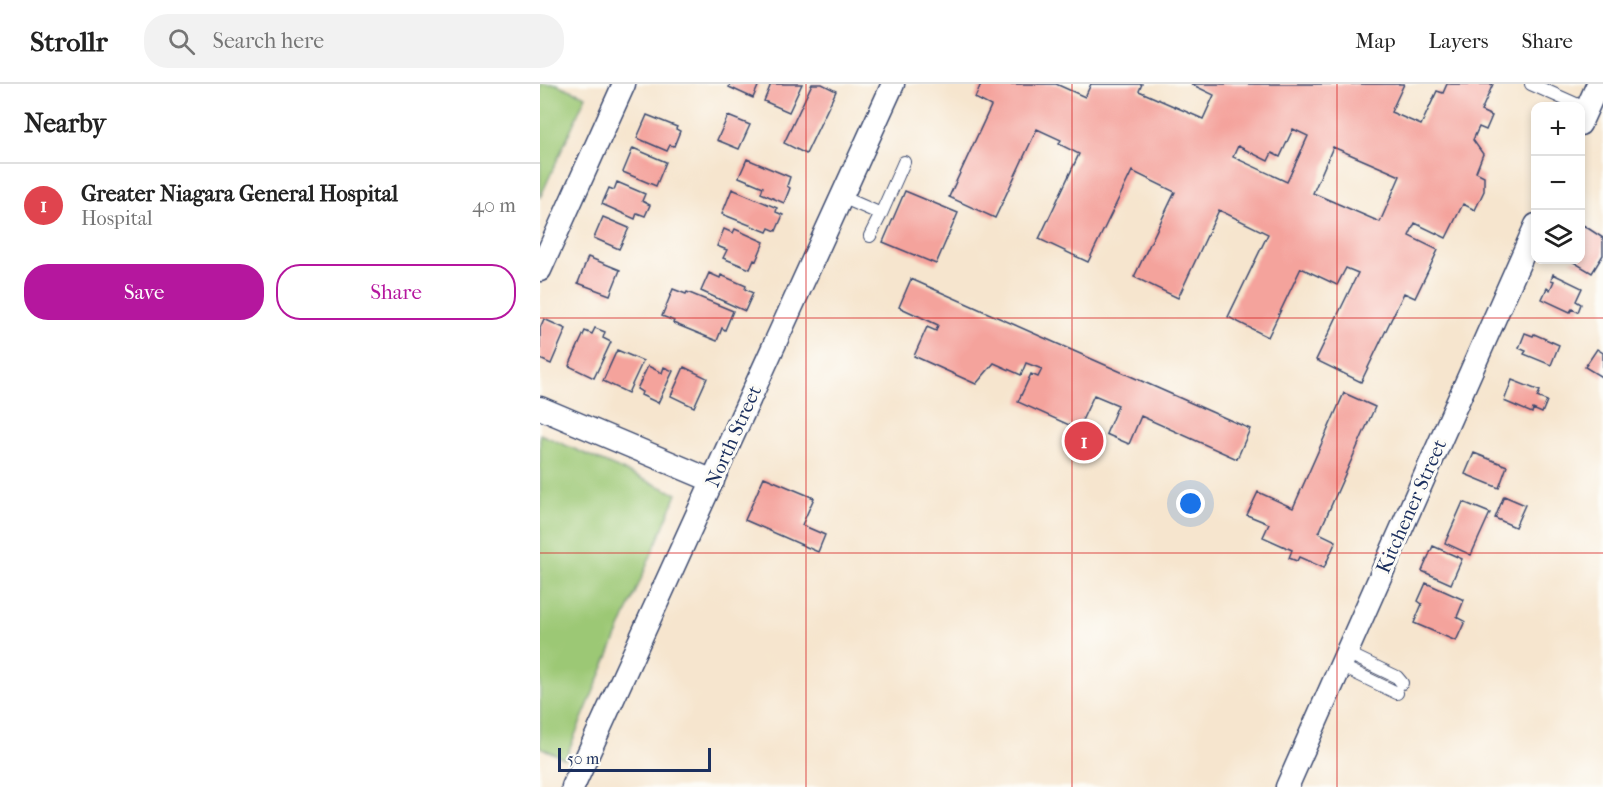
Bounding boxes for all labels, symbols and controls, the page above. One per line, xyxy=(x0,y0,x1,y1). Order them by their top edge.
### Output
search box xyxy=(144,14,564,68)
text: Strollr xyxy=(30,25,108,58)
icon: search xyxy=(165,25,198,58)
text: Search here xyxy=(213,28,324,54)
text: Map xyxy=(1355,29,1396,53)
text: Layers xyxy=(1429,29,1488,53)
text: Share xyxy=(1521,29,1573,53)
map controls xyxy=(1531,102,1585,264)
button: + xyxy=(1531,102,1585,156)
text: Nearby xyxy=(24,108,106,139)
button: − xyxy=(1531,156,1585,210)
text: Greater Niagara General Hospital xyxy=(81,181,398,207)
text: 1 xyxy=(40,194,47,217)
text: 40 m xyxy=(472,194,516,217)
text: Hospital xyxy=(81,207,153,230)
button: layers xyxy=(1531,210,1585,264)
button: Save xyxy=(24,264,264,320)
button: Share xyxy=(276,264,516,320)
street label: North Street xyxy=(701,382,766,491)
pin: 1 xyxy=(1064,418,1104,464)
street label: Kitchener Street xyxy=(1372,436,1451,577)
your location xyxy=(1176,489,1205,518)
scale bar xyxy=(558,745,711,772)
text: 50 m xyxy=(567,749,599,768)

